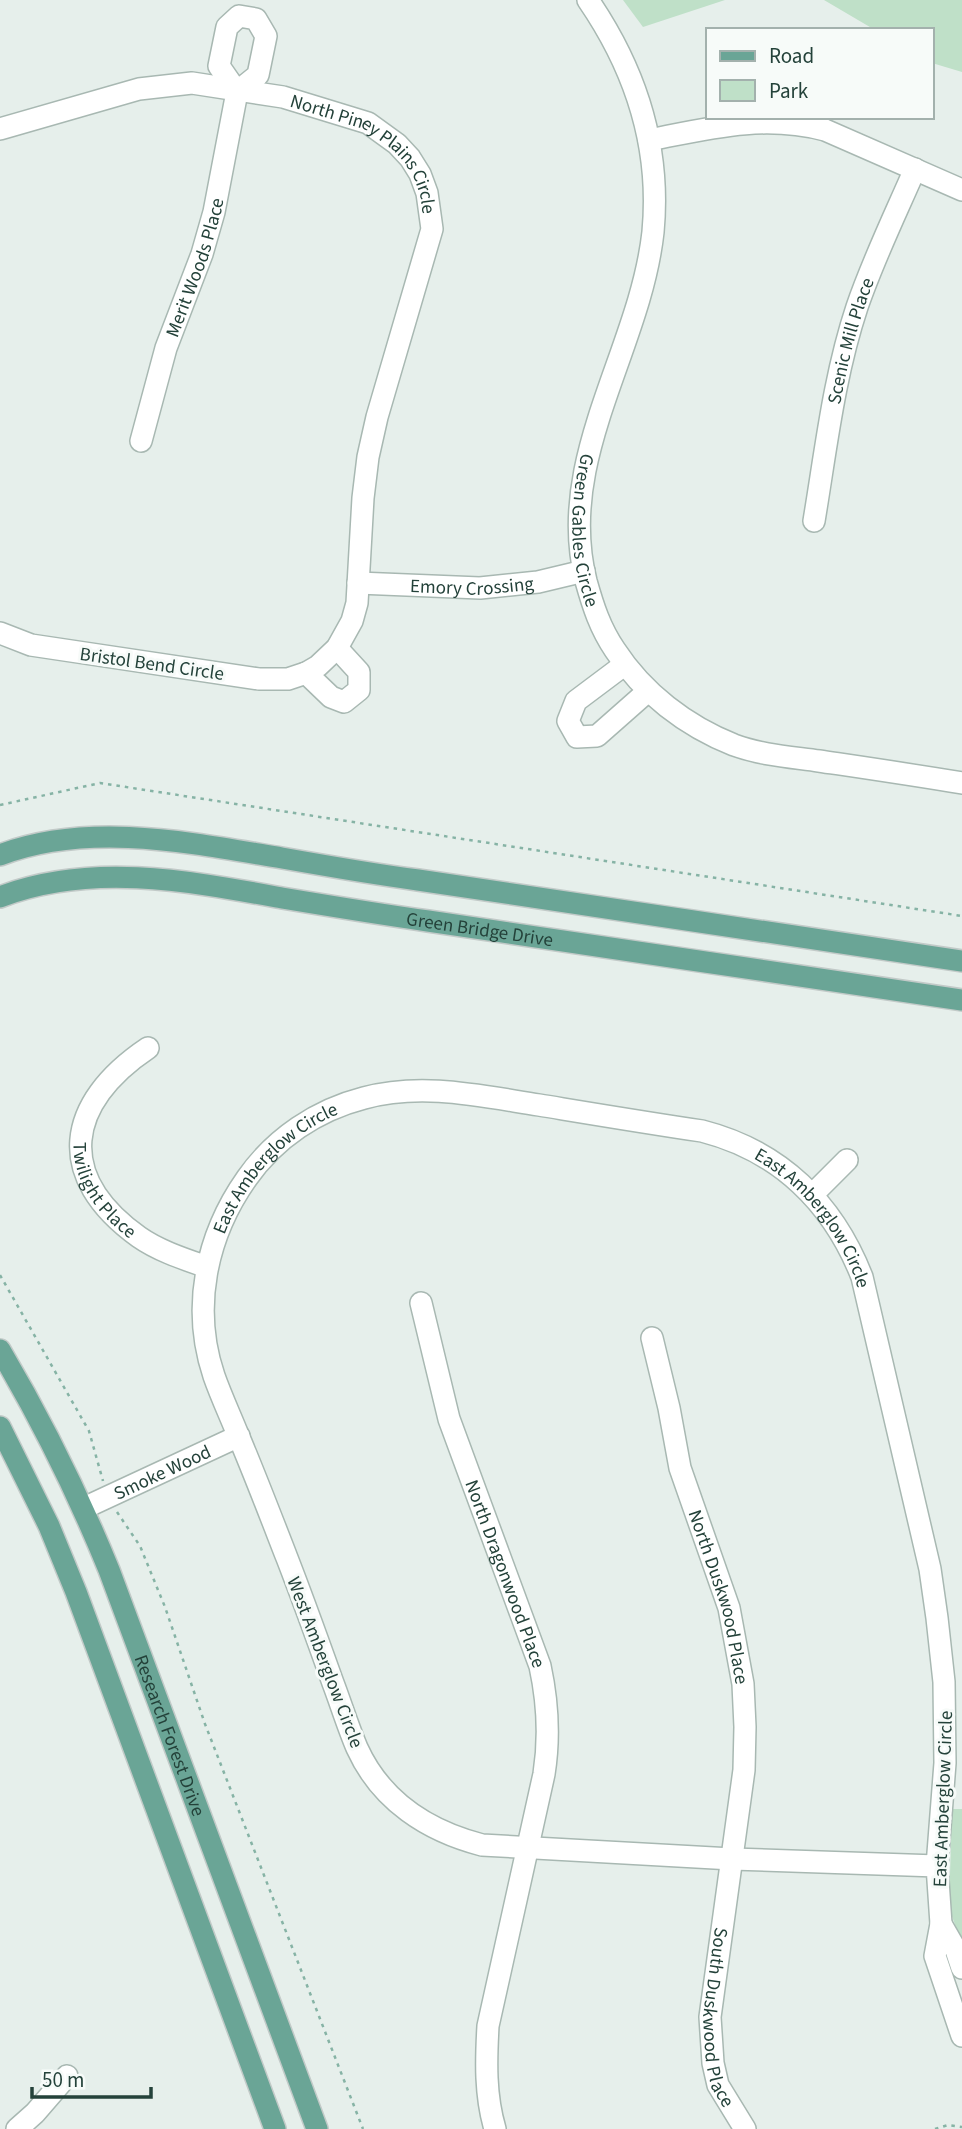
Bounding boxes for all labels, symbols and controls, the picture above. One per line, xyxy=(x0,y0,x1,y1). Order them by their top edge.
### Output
legend xyxy=(706,28,934,119)
text: Road xyxy=(769,41,814,71)
text: Park xyxy=(769,76,809,106)
street label: North Piney Plains Circle xyxy=(287,88,442,215)
street label: Merit Woods Place xyxy=(159,196,231,341)
street label: Scenic Mill Place xyxy=(821,274,882,407)
street label: Green Gables Circle xyxy=(564,451,605,611)
street label: Emory Crossing xyxy=(409,570,536,603)
street label: Bristol Bend Circle xyxy=(78,641,226,688)
street label: Green Bridge Drive xyxy=(404,906,555,954)
street label: East Amberglow Circle xyxy=(207,1096,342,1238)
street label: Twilight Place xyxy=(66,1142,142,1245)
street label: East Amberglow Circle xyxy=(749,1142,876,1291)
street label: Smoke Wood xyxy=(109,1439,216,1507)
street label: North Dragonwood Place xyxy=(457,1476,552,1672)
street label: North Duskwood Place xyxy=(681,1506,755,1686)
street label: West Amberglow Circle xyxy=(279,1573,370,1752)
street label: Research Forest Drive xyxy=(127,1651,211,1820)
street label: East Amberglow Circle xyxy=(927,1710,960,1888)
street label: South Duskwood Place xyxy=(695,1926,740,2113)
scale bar xyxy=(32,2056,150,2100)
text: 50 m xyxy=(42,2065,84,2095)

